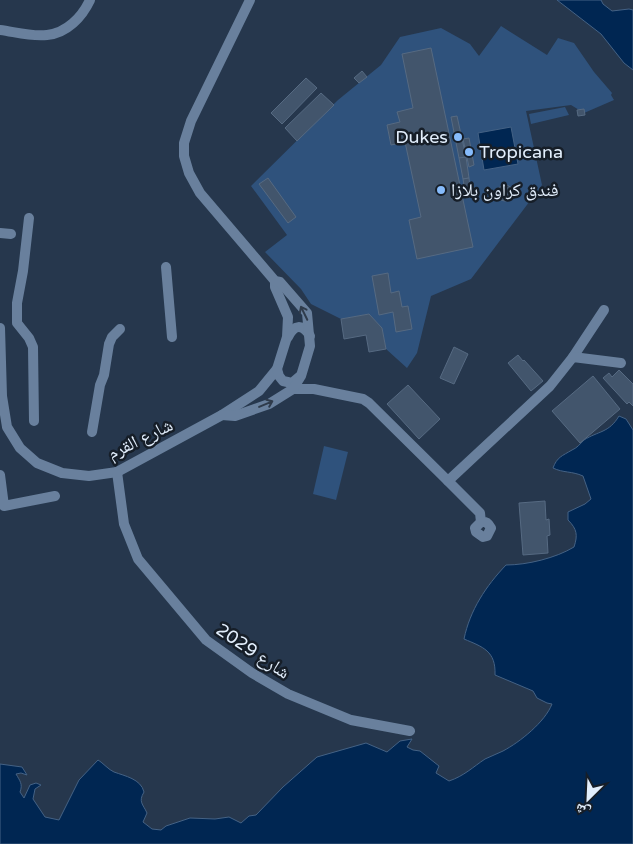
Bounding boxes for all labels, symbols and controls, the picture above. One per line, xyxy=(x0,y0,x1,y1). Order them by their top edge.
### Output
place label: Dukes xyxy=(395,126,448,148)
marker: Dukes xyxy=(452,131,464,143)
place label: Tropicana xyxy=(479,141,563,163)
marker: Tropicana xyxy=(463,146,475,158)
place label: فندق كراون بلازا xyxy=(451,179,559,201)
marker: فندق كراون بلازا xyxy=(435,184,447,196)
one-way arrow xyxy=(299,305,309,320)
one-way arrow xyxy=(258,399,273,409)
street label: شارع القرم xyxy=(104,414,177,465)
street label: 2029 شارع xyxy=(212,618,294,684)
north arrow xyxy=(563,774,613,824)
text: ش xyxy=(573,800,593,821)

